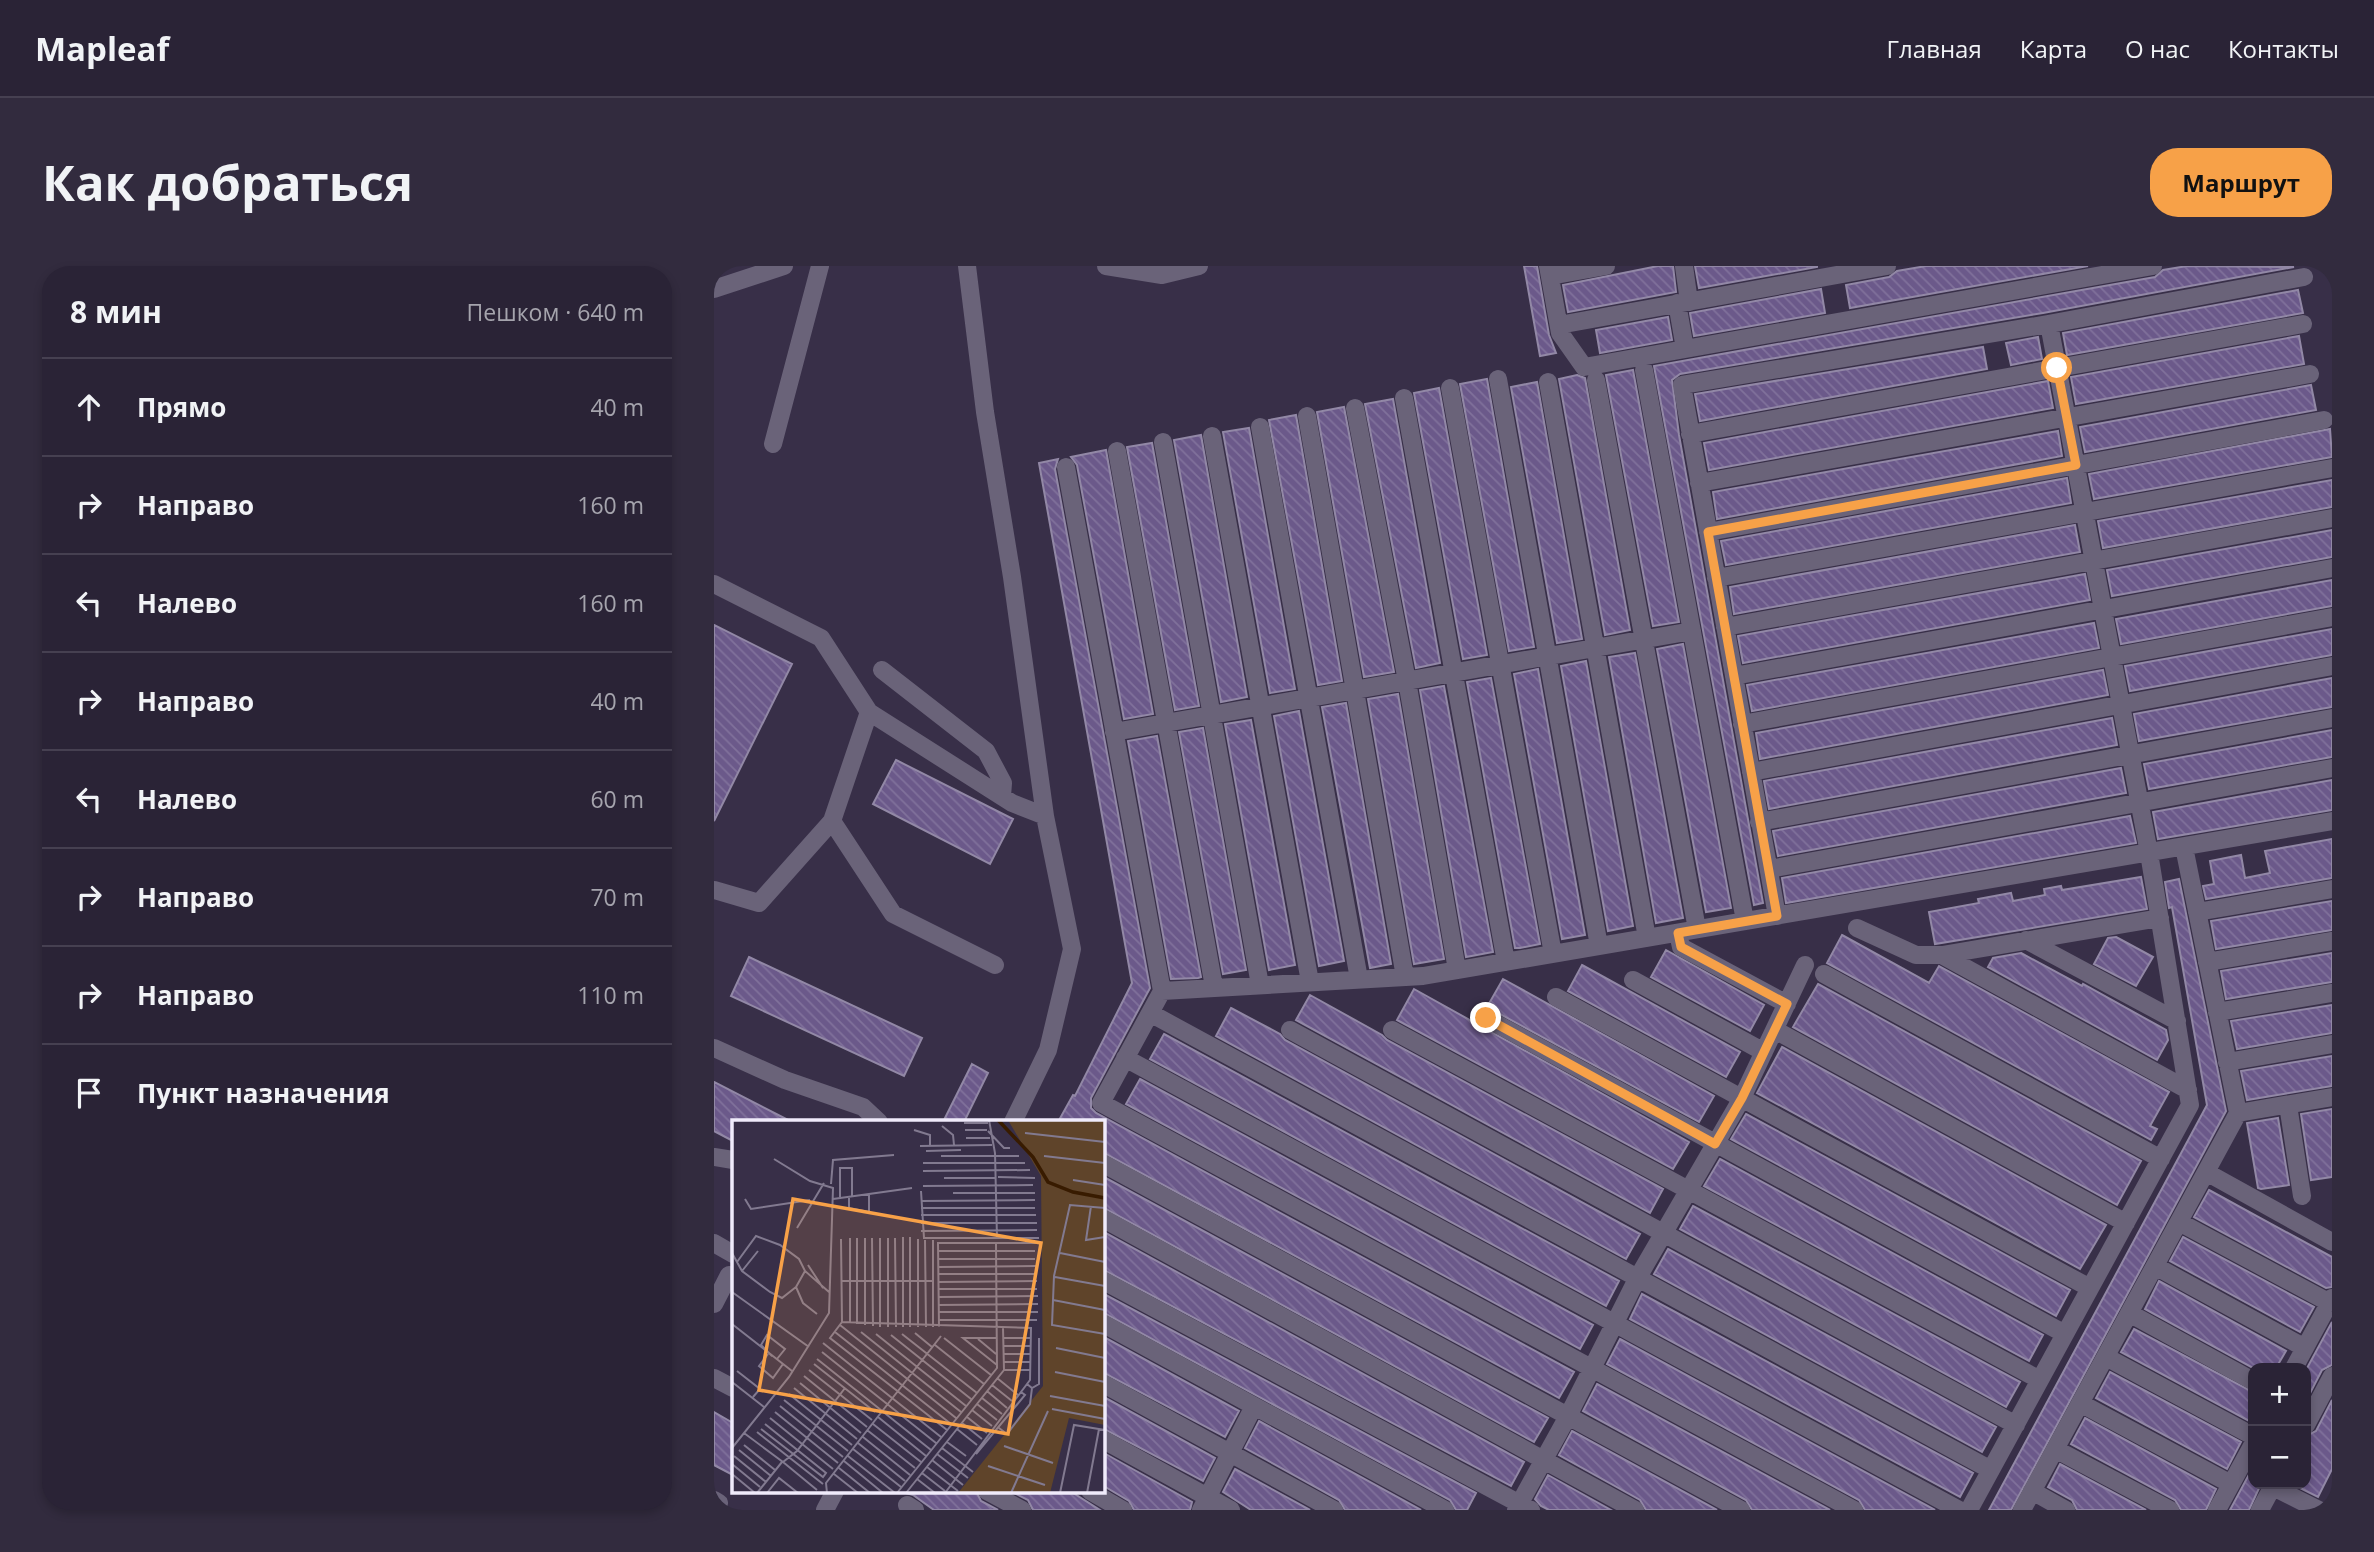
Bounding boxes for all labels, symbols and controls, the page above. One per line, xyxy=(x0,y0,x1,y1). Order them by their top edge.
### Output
text: Mapleaf xyxy=(35,26,169,71)
text: Главная xyxy=(1887,32,1982,65)
text: Карта xyxy=(2020,32,2087,65)
text: О нас xyxy=(2125,32,2190,65)
text: Контакты xyxy=(2228,32,2339,65)
button: Маршрут xyxy=(2150,148,2332,217)
text: Как добраться xyxy=(42,149,413,215)
text: 8 мин xyxy=(70,291,162,332)
text: Пешком · 640 m xyxy=(467,296,644,328)
route start xyxy=(2041,352,2072,383)
icon: ahead xyxy=(70,388,108,426)
text: Прямо xyxy=(137,389,226,425)
text: 40 m xyxy=(590,391,644,423)
icon: right xyxy=(70,486,108,524)
text: Направо xyxy=(137,487,254,523)
text: 160 m xyxy=(577,489,644,521)
icon: left xyxy=(70,584,108,622)
text: Налево xyxy=(137,585,237,621)
text: 160 m xyxy=(577,587,644,619)
icon: right xyxy=(70,682,108,720)
text: Направо xyxy=(137,683,254,719)
text: 40 m xyxy=(590,685,644,717)
icon: left xyxy=(70,780,108,818)
text: Налево xyxy=(137,781,237,817)
text: 60 m xyxy=(590,783,644,815)
icon: right xyxy=(70,878,108,916)
text: Направо xyxy=(137,879,254,915)
text: 70 m xyxy=(590,881,644,913)
icon: right xyxy=(70,976,108,1014)
text: Направо xyxy=(137,977,254,1013)
text: 110 m xyxy=(577,979,644,1011)
route end xyxy=(1470,1002,1501,1033)
icon: arrive xyxy=(70,1074,108,1112)
text: Пункт назначения xyxy=(137,1075,390,1111)
inset map xyxy=(732,1120,1104,1492)
map controls xyxy=(2248,1363,2311,1489)
button: + xyxy=(2248,1363,2311,1426)
button: − xyxy=(2248,1426,2311,1489)

